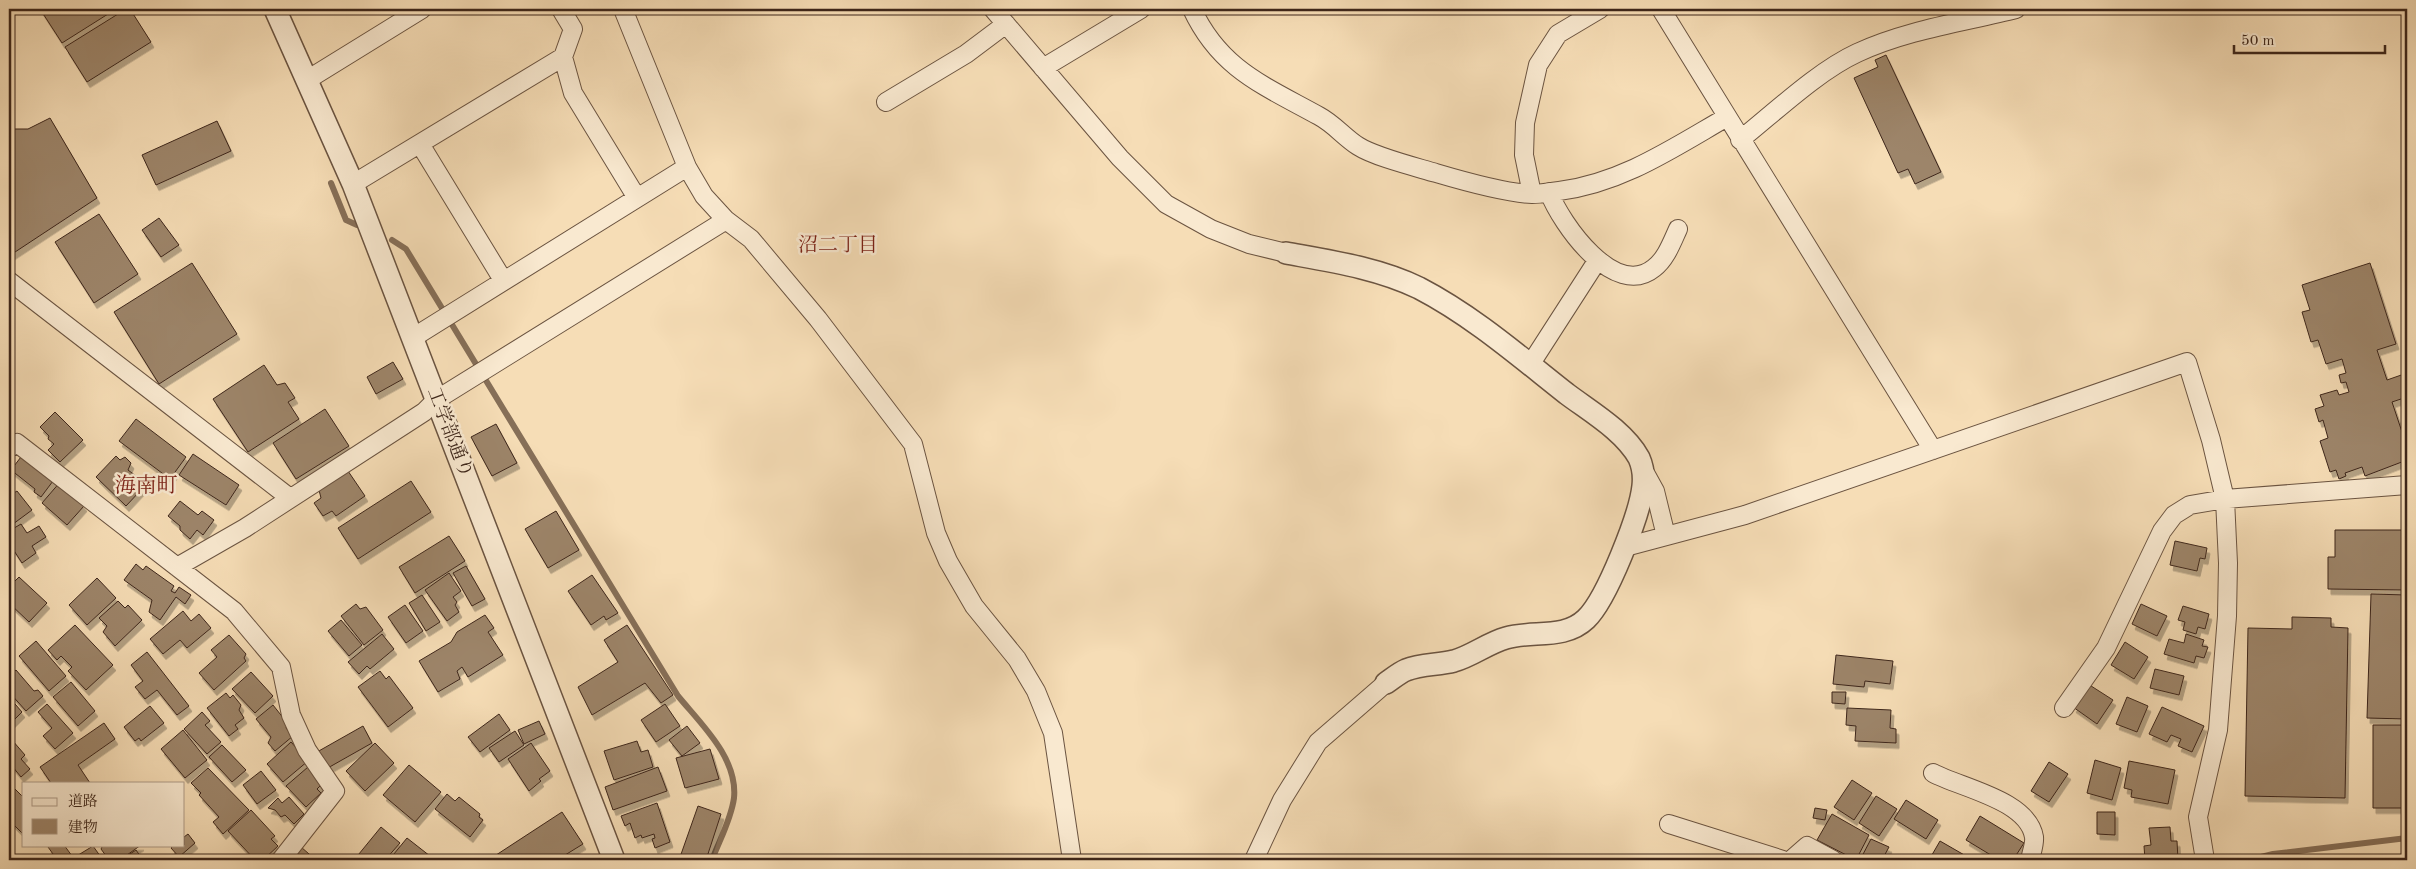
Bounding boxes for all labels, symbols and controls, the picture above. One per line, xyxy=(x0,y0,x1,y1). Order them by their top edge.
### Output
scale bar xyxy=(2234,22,2385,54)
text: 50 m xyxy=(2241,34,2275,49)
district label: 沼二丁目 xyxy=(798,234,878,256)
street label: 工学部通り xyxy=(423,385,477,481)
district label: 海南町 xyxy=(115,474,178,497)
legend xyxy=(22,782,185,846)
text: 道路 xyxy=(68,793,98,810)
text: 建物 xyxy=(68,819,98,836)

